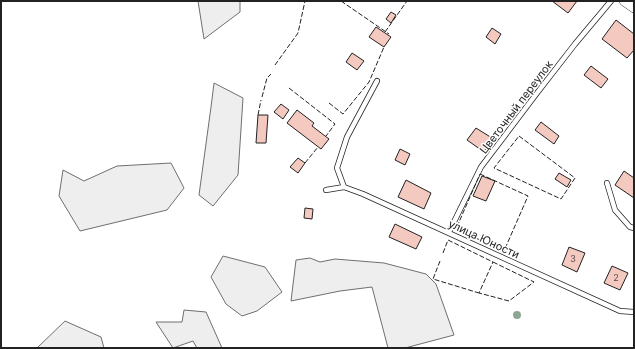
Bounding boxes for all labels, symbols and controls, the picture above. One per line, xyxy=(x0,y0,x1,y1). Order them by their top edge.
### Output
street label: Цветочный переулок xyxy=(476,58,556,156)
street label: улица Юности xyxy=(446,216,522,262)
house number: 3 xyxy=(570,253,576,264)
house number: 2 xyxy=(613,272,619,283)

